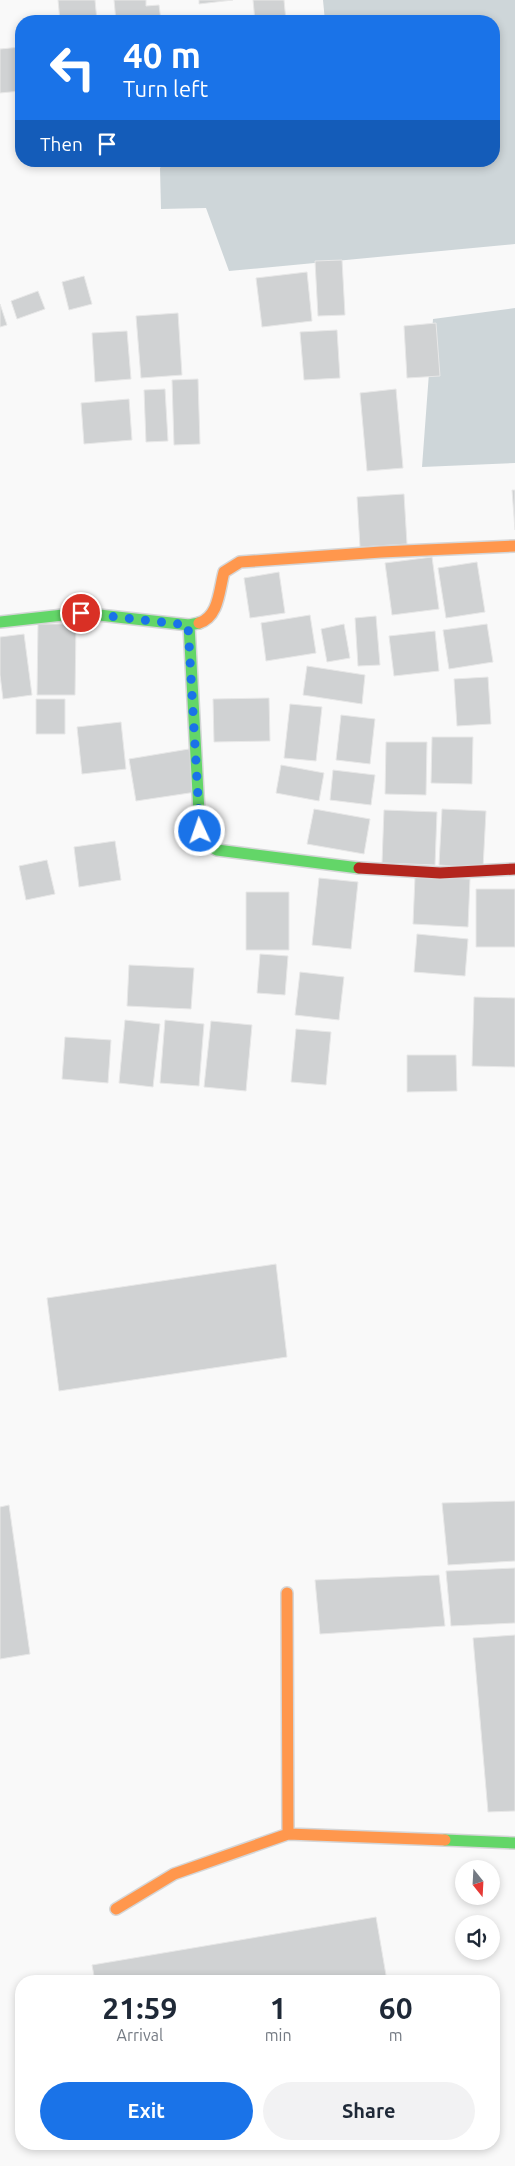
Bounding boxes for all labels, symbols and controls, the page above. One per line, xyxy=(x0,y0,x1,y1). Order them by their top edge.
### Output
icon: left xyxy=(40,35,105,100)
text: 40 m xyxy=(123,35,201,75)
text: Turn left xyxy=(123,76,208,101)
icon: arrive xyxy=(93,130,121,158)
text: Then xyxy=(40,133,83,155)
pin xyxy=(60,592,102,634)
icon: arrive xyxy=(67,599,95,627)
position arrow xyxy=(173,804,225,856)
north arrow xyxy=(455,1860,500,1905)
map controls xyxy=(455,1860,500,1960)
button: sound xyxy=(455,1915,500,1960)
text: 21:59 xyxy=(102,1991,177,2025)
text: 1 xyxy=(270,1991,287,2025)
text: 60 xyxy=(379,1991,413,2025)
text: Arrival xyxy=(117,2026,163,2044)
text: min xyxy=(265,2026,292,2044)
text: m xyxy=(389,2026,403,2044)
button: Exit xyxy=(40,2082,253,2140)
button: Share xyxy=(263,2082,475,2140)

